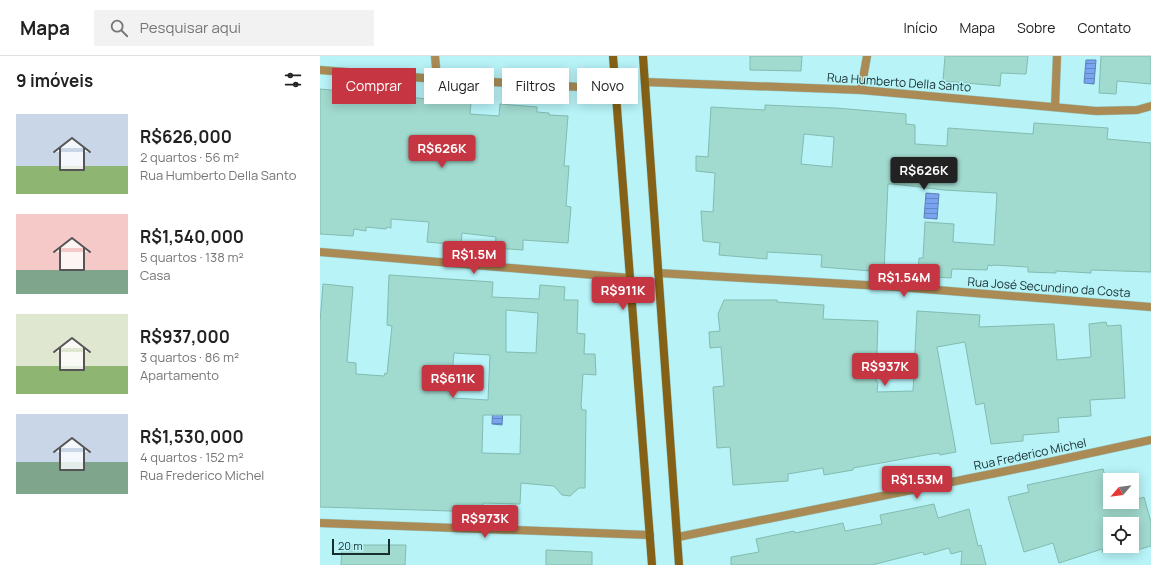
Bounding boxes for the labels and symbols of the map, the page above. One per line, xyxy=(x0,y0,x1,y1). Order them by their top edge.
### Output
street label: Rua Humberto Della Santo xyxy=(826,68,972,96)
pin: R$626K xyxy=(409,135,475,169)
pin: R$626K xyxy=(891,157,957,191)
pin: R$1.5M xyxy=(441,241,507,275)
pin: R$1.54M xyxy=(867,264,941,298)
street label: Rua José Secundino da Costa xyxy=(967,273,1131,301)
pin: R$911K xyxy=(590,277,656,311)
pin: R$937K xyxy=(852,353,918,387)
pin: R$611K xyxy=(420,365,486,399)
street label: Rua Frederico Michel xyxy=(972,434,1088,474)
pin: R$1.53M xyxy=(880,466,954,500)
north arrow xyxy=(1103,473,1139,509)
pin: R$973K xyxy=(452,505,518,539)
scale bar xyxy=(332,537,390,556)

